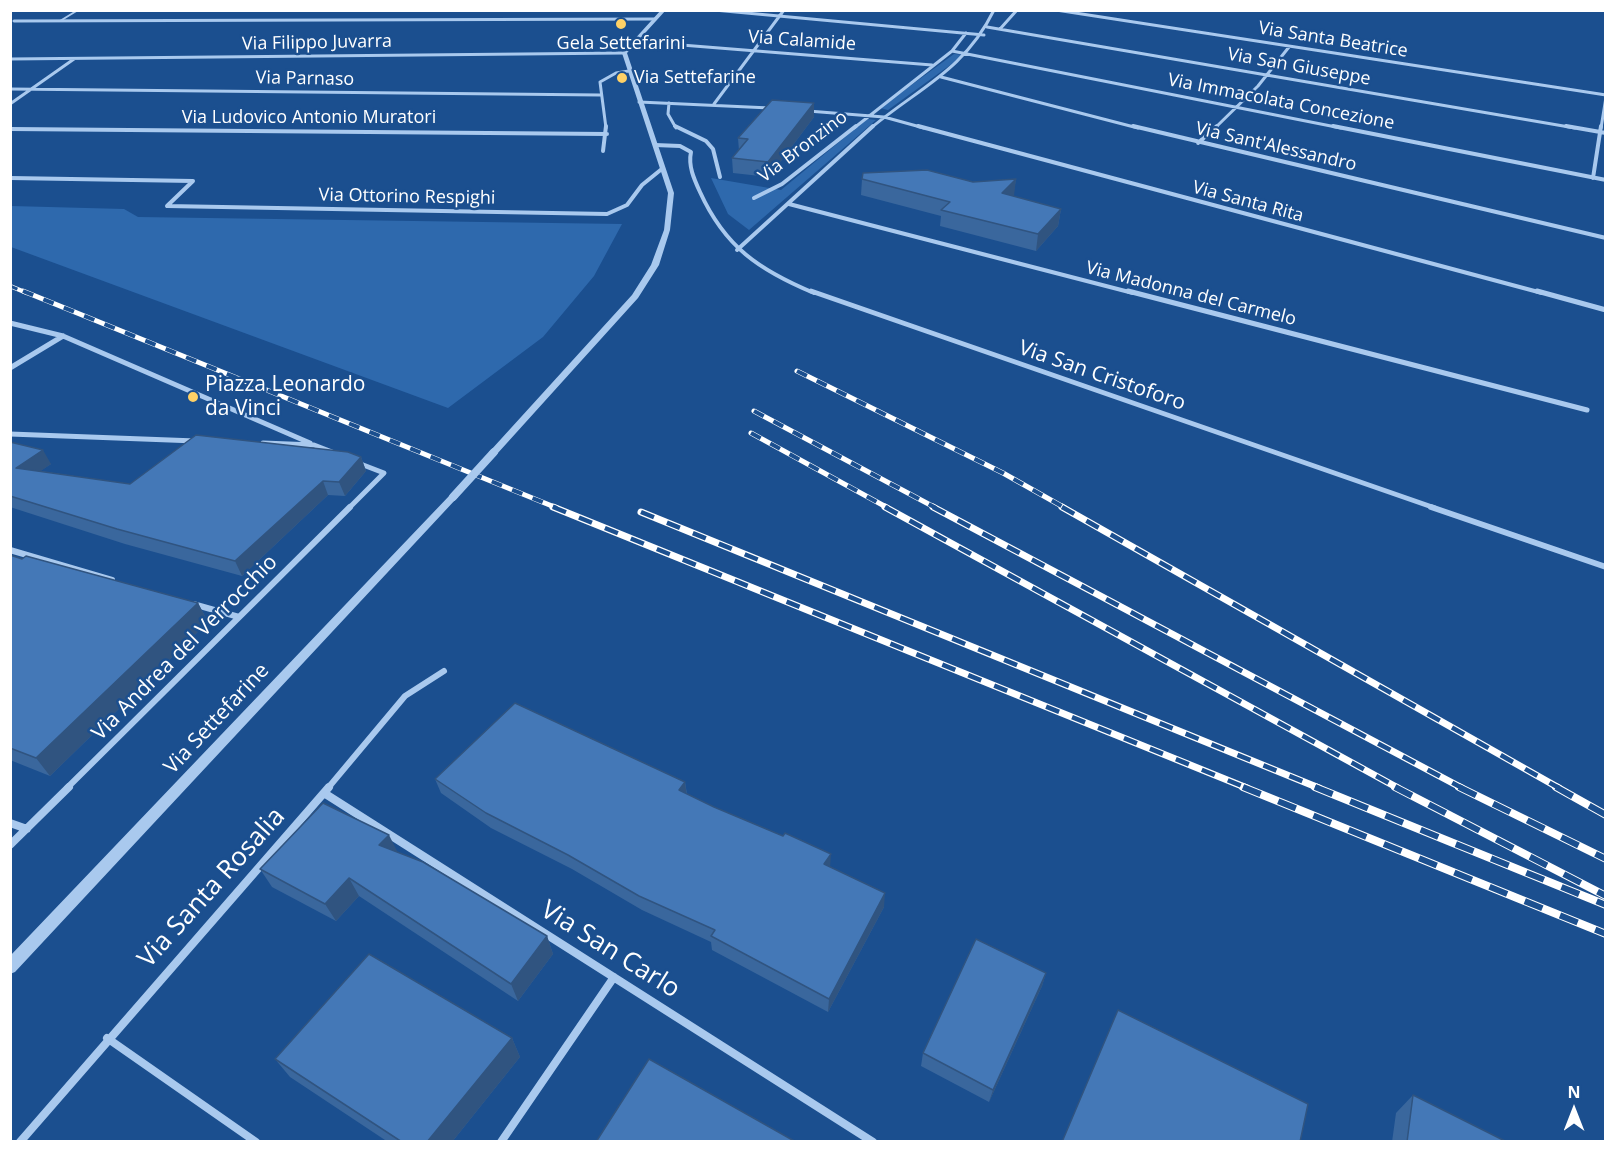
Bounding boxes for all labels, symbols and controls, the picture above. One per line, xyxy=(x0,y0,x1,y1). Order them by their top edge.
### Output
marker: Gela Settefarini xyxy=(614,17,628,31)
street label: Via Santa Beatrice xyxy=(1257,18,1409,62)
street label: Via Calamide xyxy=(747,26,857,56)
street label: Via Filippo Juvarra xyxy=(242,31,392,55)
place label: Gela Settefarini xyxy=(557,33,685,55)
street label: Via San Giuseppe xyxy=(1226,44,1372,90)
street label: Via Parnaso xyxy=(256,67,354,91)
place label: Via Settefarine xyxy=(634,67,756,89)
street label: Via Immacolata Concezione xyxy=(1166,69,1396,135)
marker: Via Settefarine xyxy=(615,71,629,85)
street label: Via Ludovico Antonio Muratori xyxy=(182,107,436,129)
street label: Via Bronzino xyxy=(754,107,852,187)
street label: Via Sant'Alessandro xyxy=(1193,118,1359,176)
street label: Via Santa Rita xyxy=(1190,177,1306,227)
street label: Via Ottorino Respighi xyxy=(318,185,496,209)
street label: Via Madonna del Carmelo xyxy=(1084,257,1298,331)
street label: Via San Cristoforo xyxy=(1015,336,1189,416)
place label: Piazza Leonardo da Vinci xyxy=(205,372,365,422)
marker: Piazza Leonardo da Vinci xyxy=(186,390,200,404)
street label: Via Andrea del Verrocchio xyxy=(87,550,283,746)
street label: Via Settefarine xyxy=(159,658,275,780)
street label: Via Santa Rosalia xyxy=(132,802,292,974)
street label: Via San Carlo xyxy=(535,895,685,1005)
north arrow xyxy=(1544,1080,1604,1140)
text: N xyxy=(1567,1081,1581,1103)

